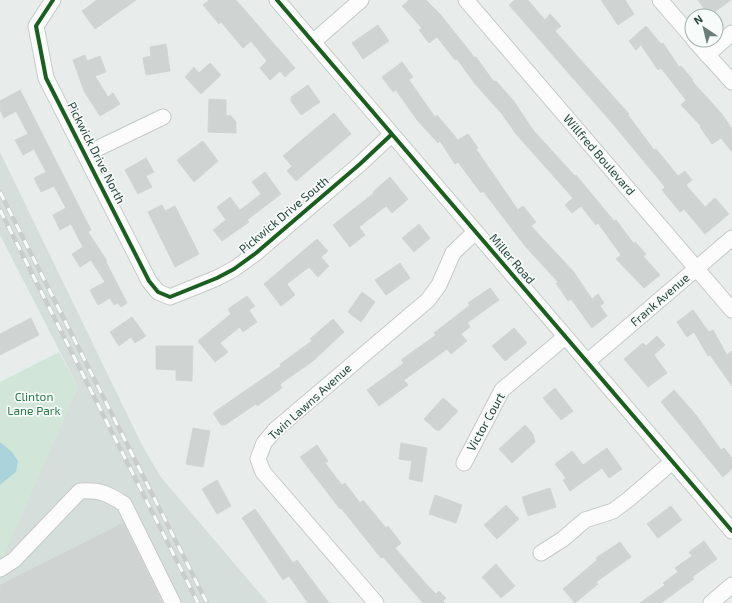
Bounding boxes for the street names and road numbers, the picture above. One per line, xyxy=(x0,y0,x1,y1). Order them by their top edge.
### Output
street label: Pickwick Drive North xyxy=(65,99,129,206)
street label: Willfred Boulevard xyxy=(561,111,639,197)
street label: Pickwick Drive South xyxy=(236,173,331,256)
street label: Miller Road xyxy=(487,230,538,286)
street label: Frank Avenue xyxy=(627,270,692,329)
street label: Twin Lawns Avenue xyxy=(265,360,354,442)
street label: Victor Court xyxy=(463,389,507,453)

